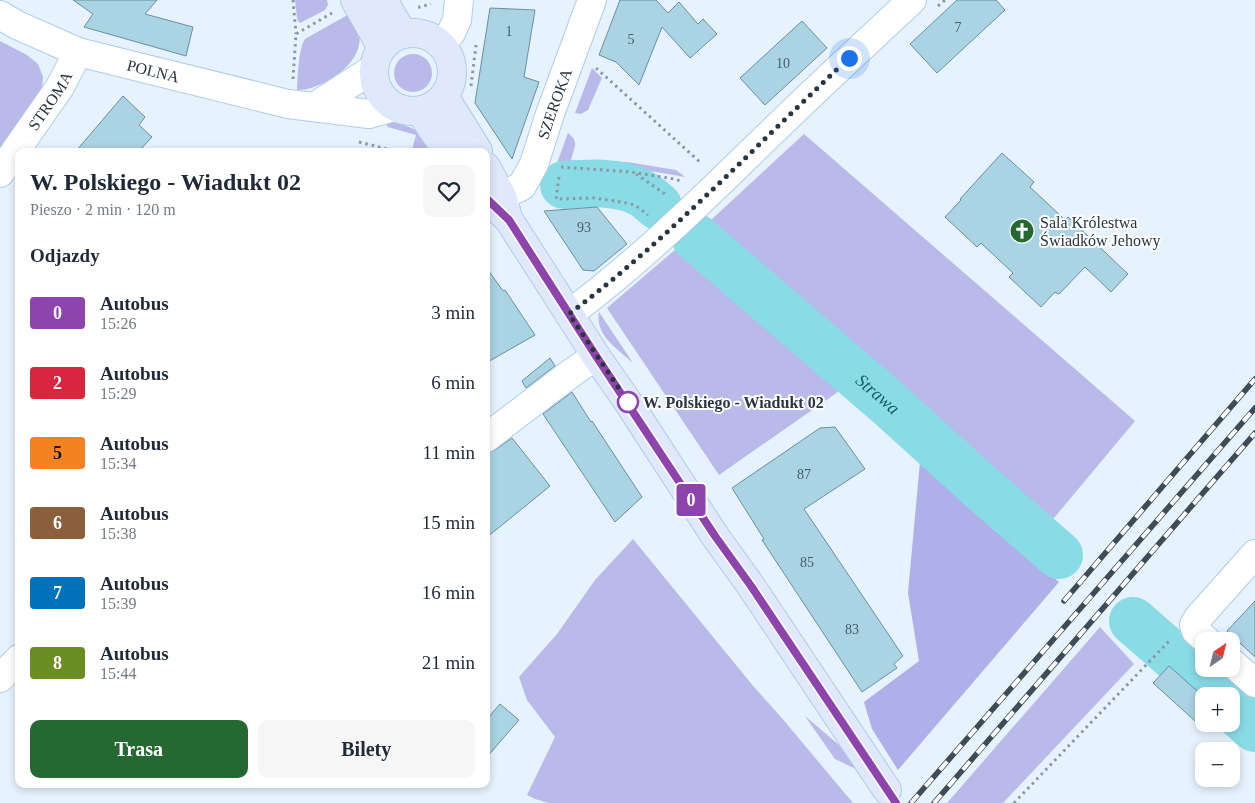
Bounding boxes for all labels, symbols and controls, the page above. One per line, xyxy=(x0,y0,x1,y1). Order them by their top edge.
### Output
house number: 7 xyxy=(955,20,962,35)
house number: 1 xyxy=(506,24,513,39)
house number: 5 xyxy=(628,32,635,47)
your location xyxy=(837,46,862,71)
street label: POLNA xyxy=(125,56,182,85)
house number: 10 xyxy=(776,56,790,71)
street label: SZEROKA xyxy=(534,66,575,141)
street label: STROMA xyxy=(24,68,75,133)
button: heart xyxy=(423,165,475,217)
text: W. Polskiego - Wiadukt 02 xyxy=(30,169,301,195)
text: Pieszo · 2 min · 120 m xyxy=(30,201,176,218)
place label: Sala Królestwa Świadków Jehowy xyxy=(1040,214,1160,250)
church icon: Sala Królestwa Świadków Jehowy xyxy=(1009,218,1035,244)
house number: 93 xyxy=(577,220,591,235)
text: Odjazdy xyxy=(30,245,100,266)
text: Autobus xyxy=(100,293,169,314)
text: 3 min xyxy=(431,302,475,323)
text: 0 xyxy=(53,303,62,323)
text: 15:26 xyxy=(100,315,136,332)
text: Autobus xyxy=(100,363,169,384)
water label: Strawa xyxy=(852,370,904,418)
text: 6 min xyxy=(431,372,475,393)
text: 2 xyxy=(53,373,62,393)
text: 15:29 xyxy=(100,385,136,402)
marker: W. Polskiego - Wiadukt 02 xyxy=(617,391,639,413)
place label: W. Polskiego - Wiadukt 02 xyxy=(643,394,824,412)
text: Autobus xyxy=(100,433,169,454)
text: 11 min xyxy=(422,442,475,463)
text: 5 xyxy=(53,443,62,463)
text: 15:34 xyxy=(100,455,136,472)
house number: 87 xyxy=(797,467,811,482)
line badge: 0 xyxy=(675,484,707,516)
text: 0 xyxy=(687,490,696,510)
text: Autobus xyxy=(100,503,169,524)
text: 15 min xyxy=(422,512,475,533)
text: 6 xyxy=(53,513,62,533)
text: 15:38 xyxy=(100,525,136,542)
house number: 85 xyxy=(800,555,814,570)
text: Autobus xyxy=(100,573,169,594)
text: 16 min xyxy=(422,582,475,603)
text: 7 xyxy=(53,583,62,603)
text: 15:39 xyxy=(100,595,136,612)
house number: 83 xyxy=(845,622,859,637)
north arrow xyxy=(1195,632,1240,678)
map controls xyxy=(1195,632,1240,787)
text: Autobus xyxy=(100,643,169,664)
text: 21 min xyxy=(422,652,475,673)
text: 8 xyxy=(53,653,62,673)
text: 15:44 xyxy=(100,665,136,682)
button: + xyxy=(1195,687,1240,732)
button: Trasa xyxy=(30,720,248,778)
button: Bilety xyxy=(258,720,475,778)
button: − xyxy=(1195,742,1240,787)

